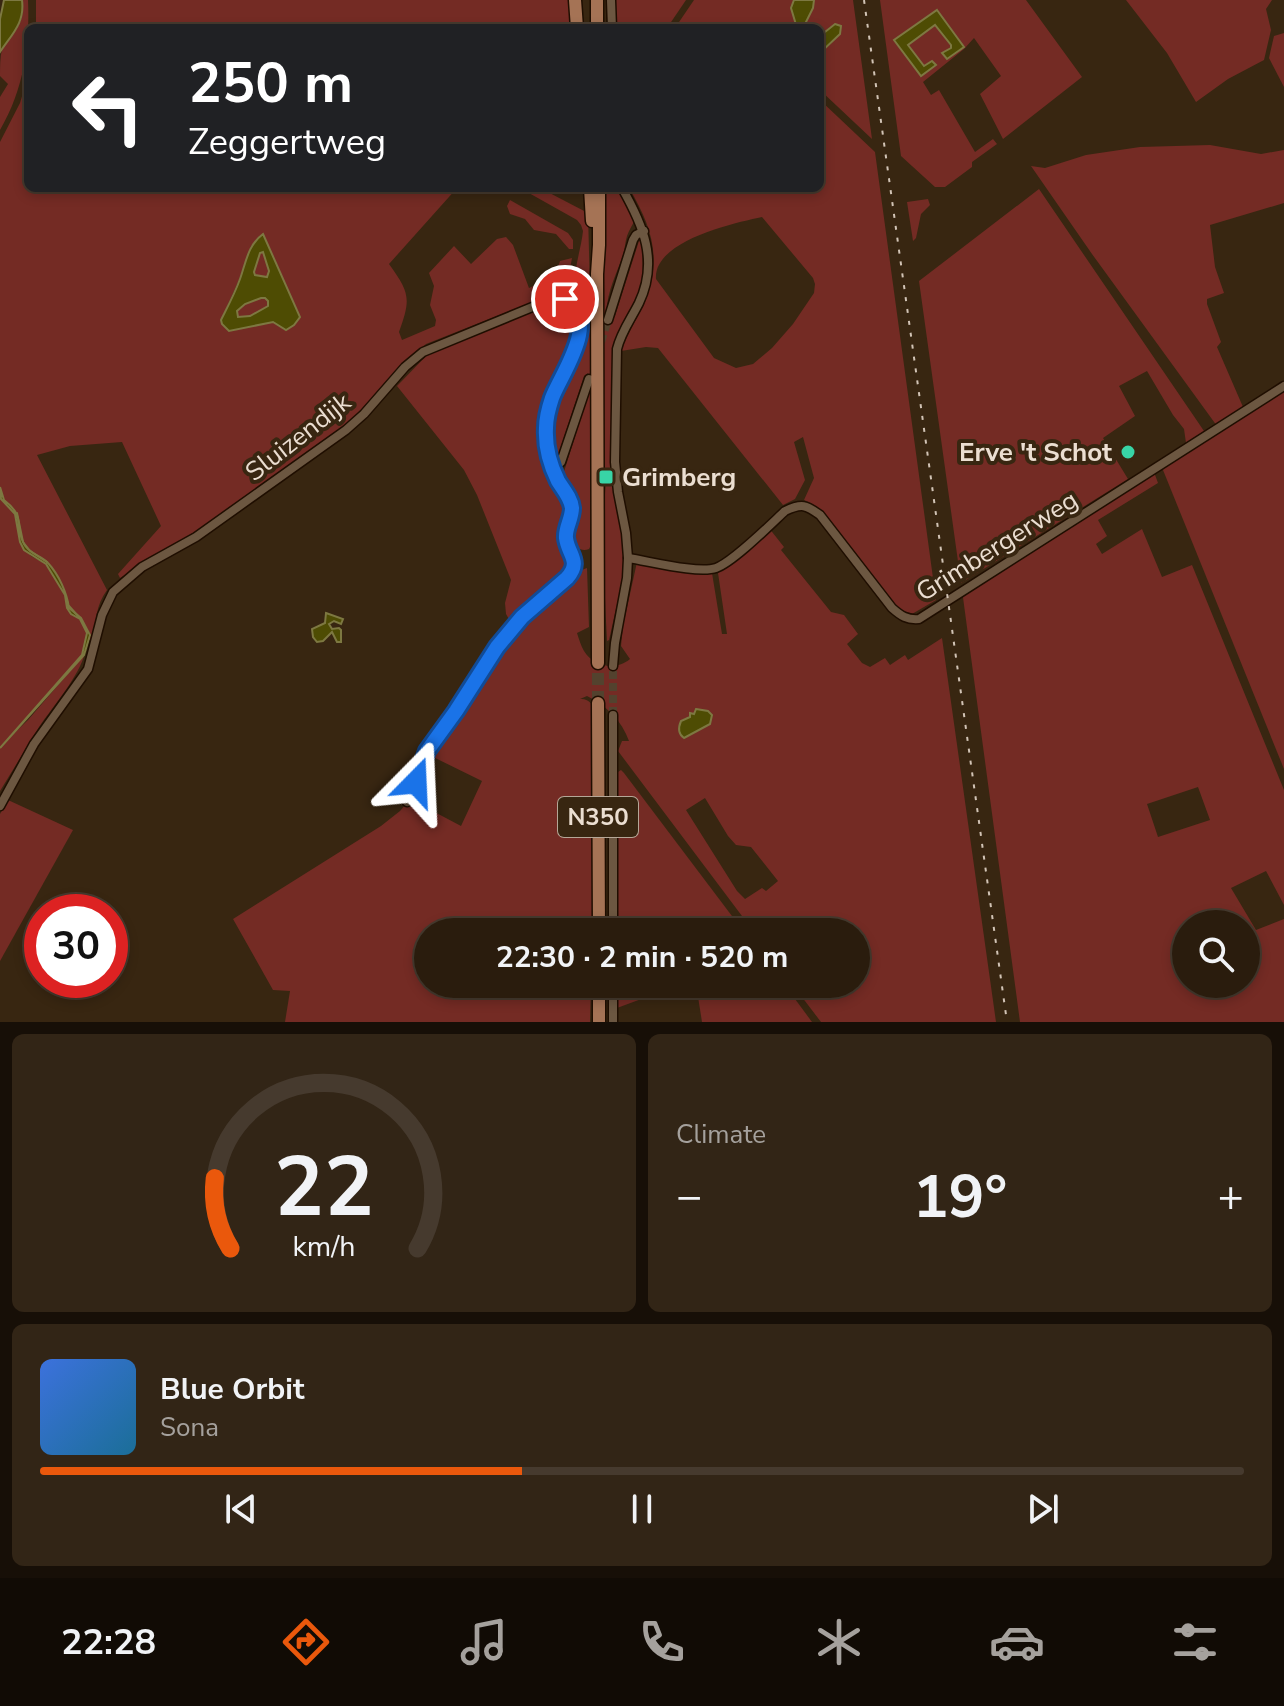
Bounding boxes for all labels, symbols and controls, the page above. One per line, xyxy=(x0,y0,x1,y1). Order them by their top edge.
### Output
text: 250 m xyxy=(188,45,353,122)
icon: left xyxy=(56,56,160,160)
text: Zeggertweg xyxy=(188,118,386,167)
pin xyxy=(531,265,599,333)
icon: arrive xyxy=(543,277,587,321)
street label: Sluizendijk xyxy=(238,384,359,489)
place label: Erve 't Schot xyxy=(959,435,1113,470)
marker: Erve 't Schot xyxy=(1119,443,1137,461)
place label: Grimberg xyxy=(622,460,736,495)
marker: Grimberg xyxy=(597,468,615,486)
street label: Grimbergerweg xyxy=(909,482,1085,610)
position arrow xyxy=(374,740,458,824)
road number: N350 xyxy=(558,797,638,837)
speed limit sign: 30 xyxy=(24,894,128,998)
map controls xyxy=(1172,910,1260,998)
button: search xyxy=(1172,910,1260,998)
text: 22:30 · 2 min · 520 m xyxy=(496,937,788,978)
text: Climate xyxy=(676,1117,766,1152)
text: 22 xyxy=(274,1131,374,1244)
text: 19° xyxy=(913,1156,1007,1238)
text: − xyxy=(676,1167,702,1227)
text: + xyxy=(1218,1167,1244,1227)
text: km/h xyxy=(293,1227,355,1266)
text: Blue Orbit xyxy=(160,1369,304,1410)
text: Sona xyxy=(160,1410,219,1445)
icon: previous xyxy=(219,1487,263,1531)
icon: pause xyxy=(620,1487,664,1531)
icon: next xyxy=(1021,1487,1065,1531)
icon: directions xyxy=(278,1614,334,1670)
icon: music xyxy=(456,1614,512,1670)
icon: phone xyxy=(634,1614,690,1670)
icon: climate xyxy=(811,1614,867,1670)
icon: car xyxy=(989,1614,1045,1670)
icon: filters xyxy=(1167,1614,1223,1670)
text: 22:28 xyxy=(61,1618,156,1667)

